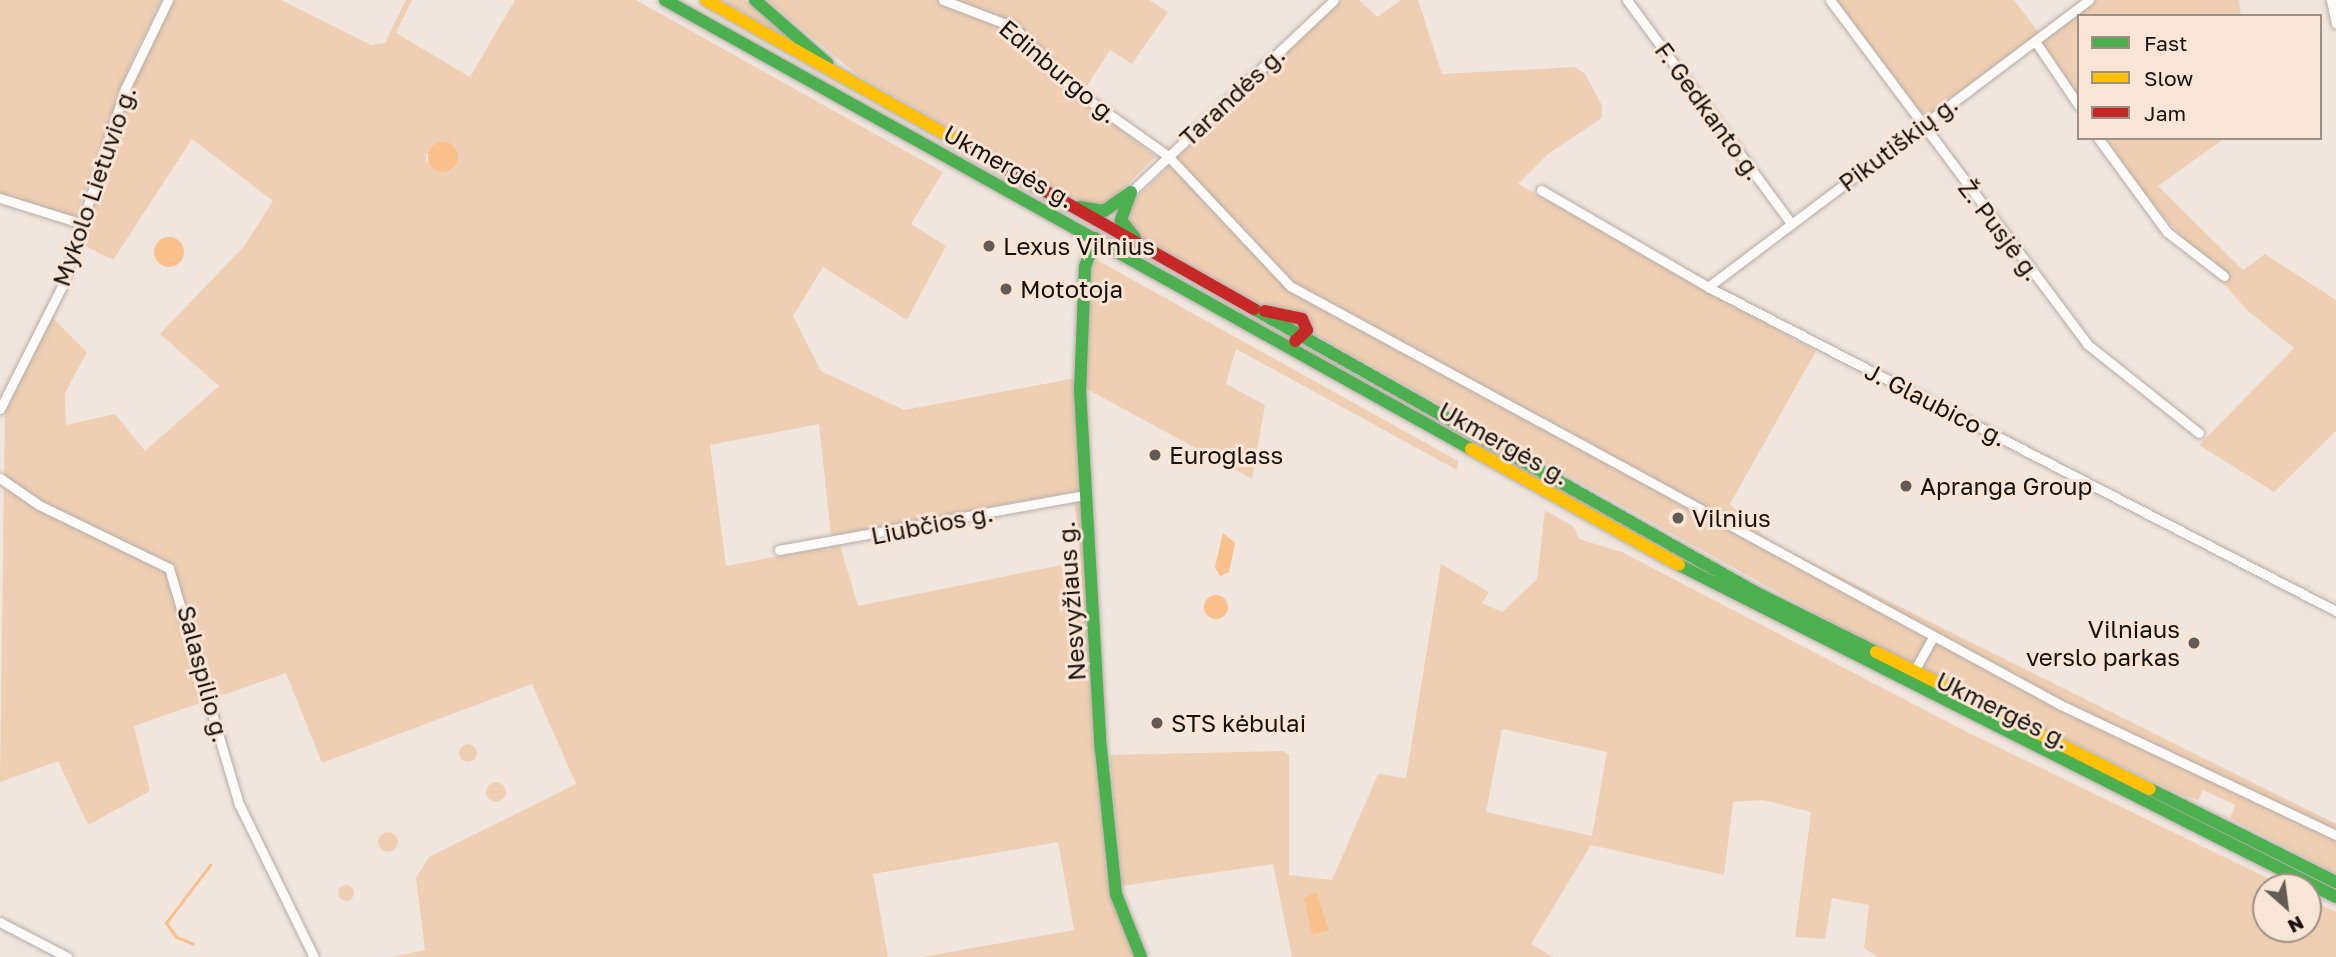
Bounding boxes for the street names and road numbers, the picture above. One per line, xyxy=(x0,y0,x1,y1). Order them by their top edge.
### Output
street label: Edinburgo g. xyxy=(994,13,1124,129)
street label: F. Gedkanto g. xyxy=(1649,36,1769,186)
street label: Tarandės g. xyxy=(1174,40,1290,152)
street label: Mykolo Lietuvio g. xyxy=(46,82,142,290)
street label: Pikutiškių g. xyxy=(1833,89,1963,197)
street label: Ukmergės g. xyxy=(939,118,1079,214)
street label: Ž. Pusjė g. xyxy=(1953,174,2047,286)
street label: J. Glaubico g. xyxy=(1860,356,2012,452)
street label: Ukmergės g. xyxy=(1434,395,1574,491)
street label: Liubčios g. xyxy=(868,498,996,550)
street label: Nesvyžiaus g. xyxy=(1051,520,1091,682)
street label: Salaspilio g. xyxy=(172,602,236,746)
street label: Ukmergės g. xyxy=(1932,665,2074,755)

